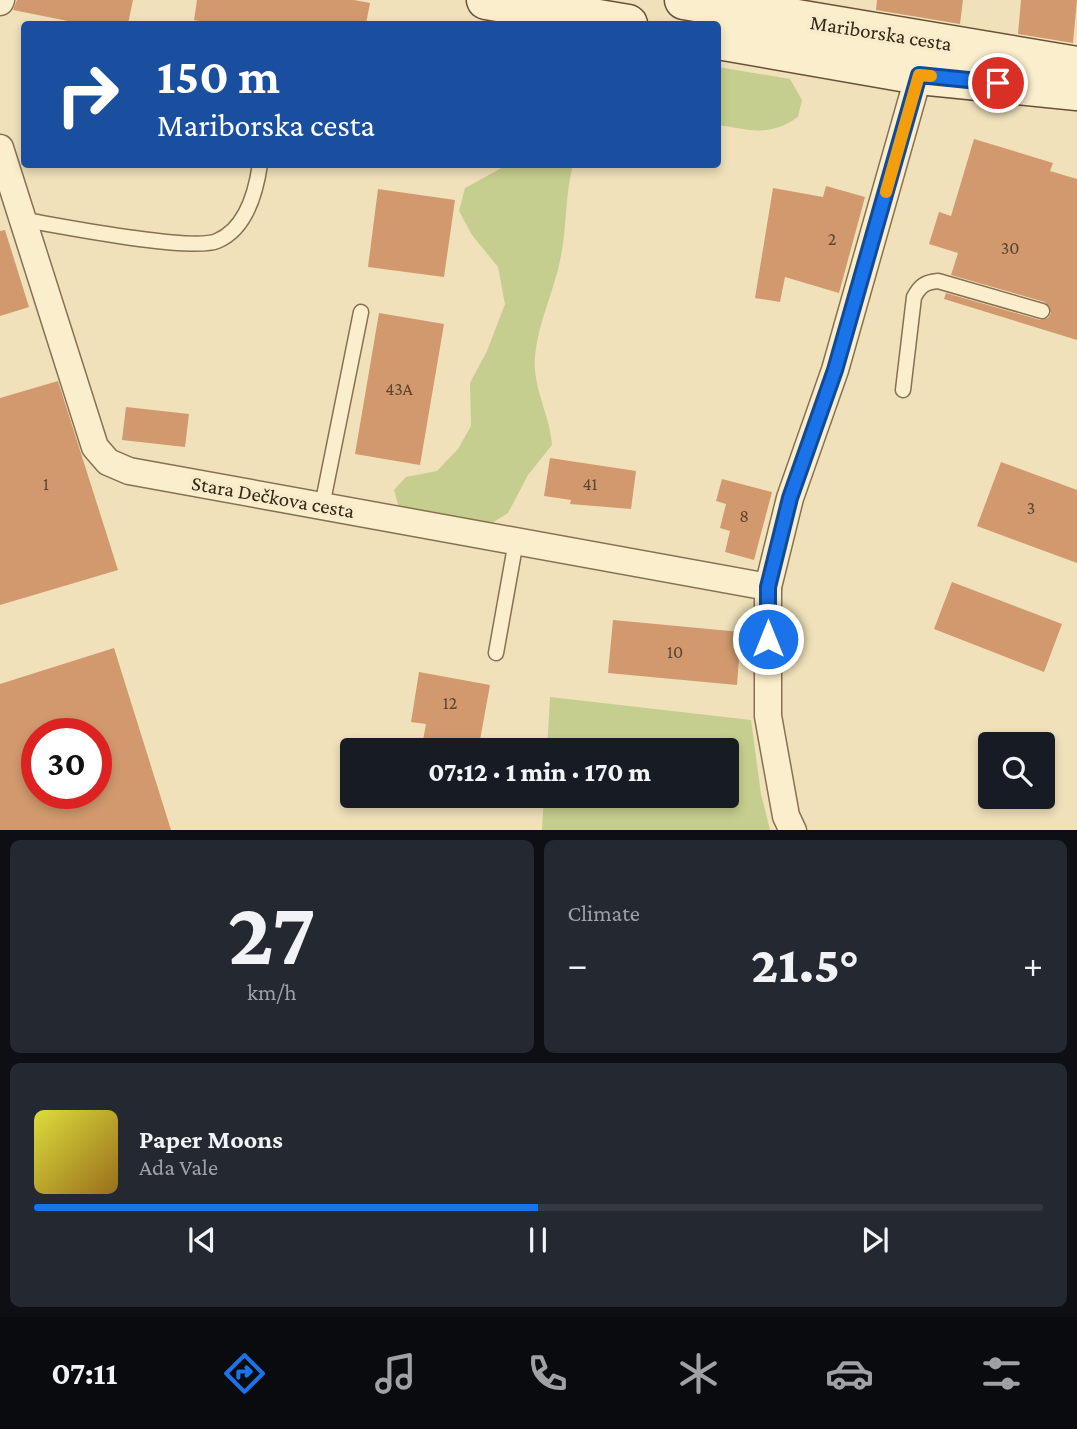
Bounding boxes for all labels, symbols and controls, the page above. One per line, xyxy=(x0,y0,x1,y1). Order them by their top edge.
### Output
street label: Mariborska cesta xyxy=(808,10,954,56)
icon: right xyxy=(42,49,133,140)
text: 150 m xyxy=(157,49,280,104)
pin xyxy=(968,53,1028,113)
icon: arrive xyxy=(979,64,1017,102)
text: Mariborska cesta xyxy=(157,107,375,143)
house number: 2 xyxy=(828,229,836,249)
house number: 30 xyxy=(1001,238,1019,258)
house number: 43A xyxy=(385,379,414,399)
street label: Stara Dečkova cesta xyxy=(190,471,357,523)
house number: 1 xyxy=(43,474,49,494)
house number: 41 xyxy=(582,474,598,494)
house number: 3 xyxy=(1027,498,1035,518)
house number: 8 xyxy=(739,506,749,526)
position arrow xyxy=(731,602,805,676)
house number: 10 xyxy=(667,642,683,662)
house number: 12 xyxy=(443,693,457,713)
speed limit sign: 30 xyxy=(21,718,112,809)
map controls xyxy=(978,732,1055,809)
button: search xyxy=(978,732,1055,809)
text: 07:12 · 1 min · 170 m xyxy=(428,758,651,787)
text: 27 xyxy=(228,882,316,984)
text: Climate xyxy=(568,900,640,926)
text: 21.5° xyxy=(751,935,859,993)
text: − xyxy=(568,943,588,985)
text: + xyxy=(1023,943,1043,985)
text: km/h xyxy=(247,979,297,1005)
text: Paper Moons xyxy=(139,1125,283,1154)
text: Ada Vale xyxy=(139,1154,218,1180)
icon: previous xyxy=(183,1221,221,1259)
icon: pause xyxy=(519,1221,557,1259)
icon: next xyxy=(856,1221,894,1259)
icon: directions xyxy=(220,1349,269,1398)
icon: music xyxy=(371,1349,420,1398)
icon: phone xyxy=(523,1349,572,1398)
icon: climate xyxy=(674,1349,723,1398)
icon: car xyxy=(825,1349,874,1398)
icon: filters xyxy=(977,1349,1026,1398)
text: 07:11 xyxy=(51,1355,118,1391)

